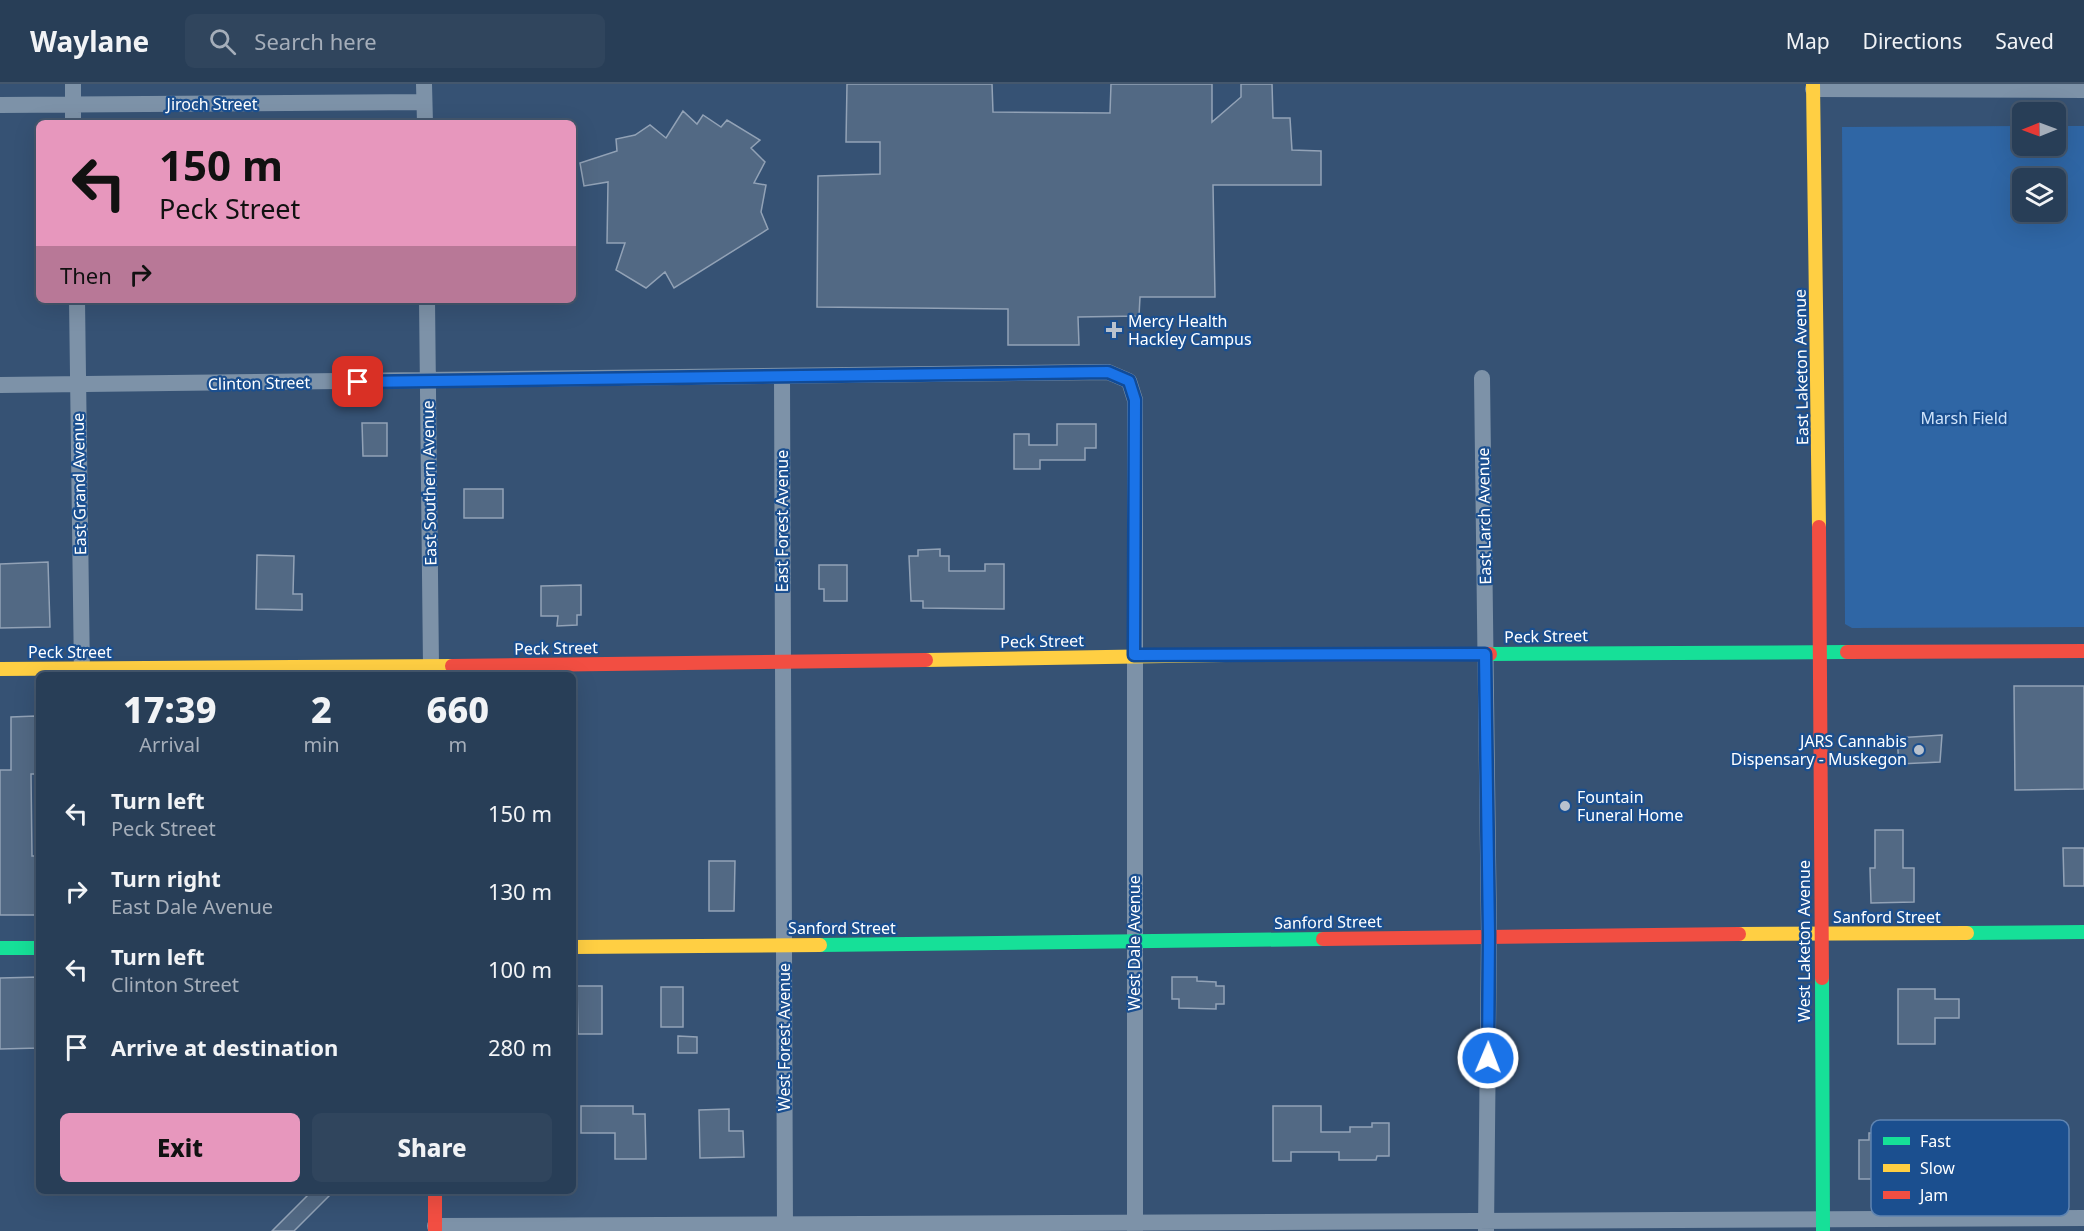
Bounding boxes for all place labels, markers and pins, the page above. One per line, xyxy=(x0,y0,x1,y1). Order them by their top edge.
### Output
place label: Mercy Health Hackley Campus xyxy=(1128,310,1252,350)
marker: Mercy Health Hackley Campus xyxy=(1105,321,1123,339)
pin xyxy=(332,356,383,407)
place label: JARS Cannabis Dispensary - Muskegon xyxy=(1731,730,1907,770)
marker: JARS Cannabis Dispensary - Muskegon xyxy=(1912,743,1926,757)
place label: Fountain Funeral Home xyxy=(1577,786,1683,826)
marker: Fountain Funeral Home xyxy=(1558,799,1572,813)

